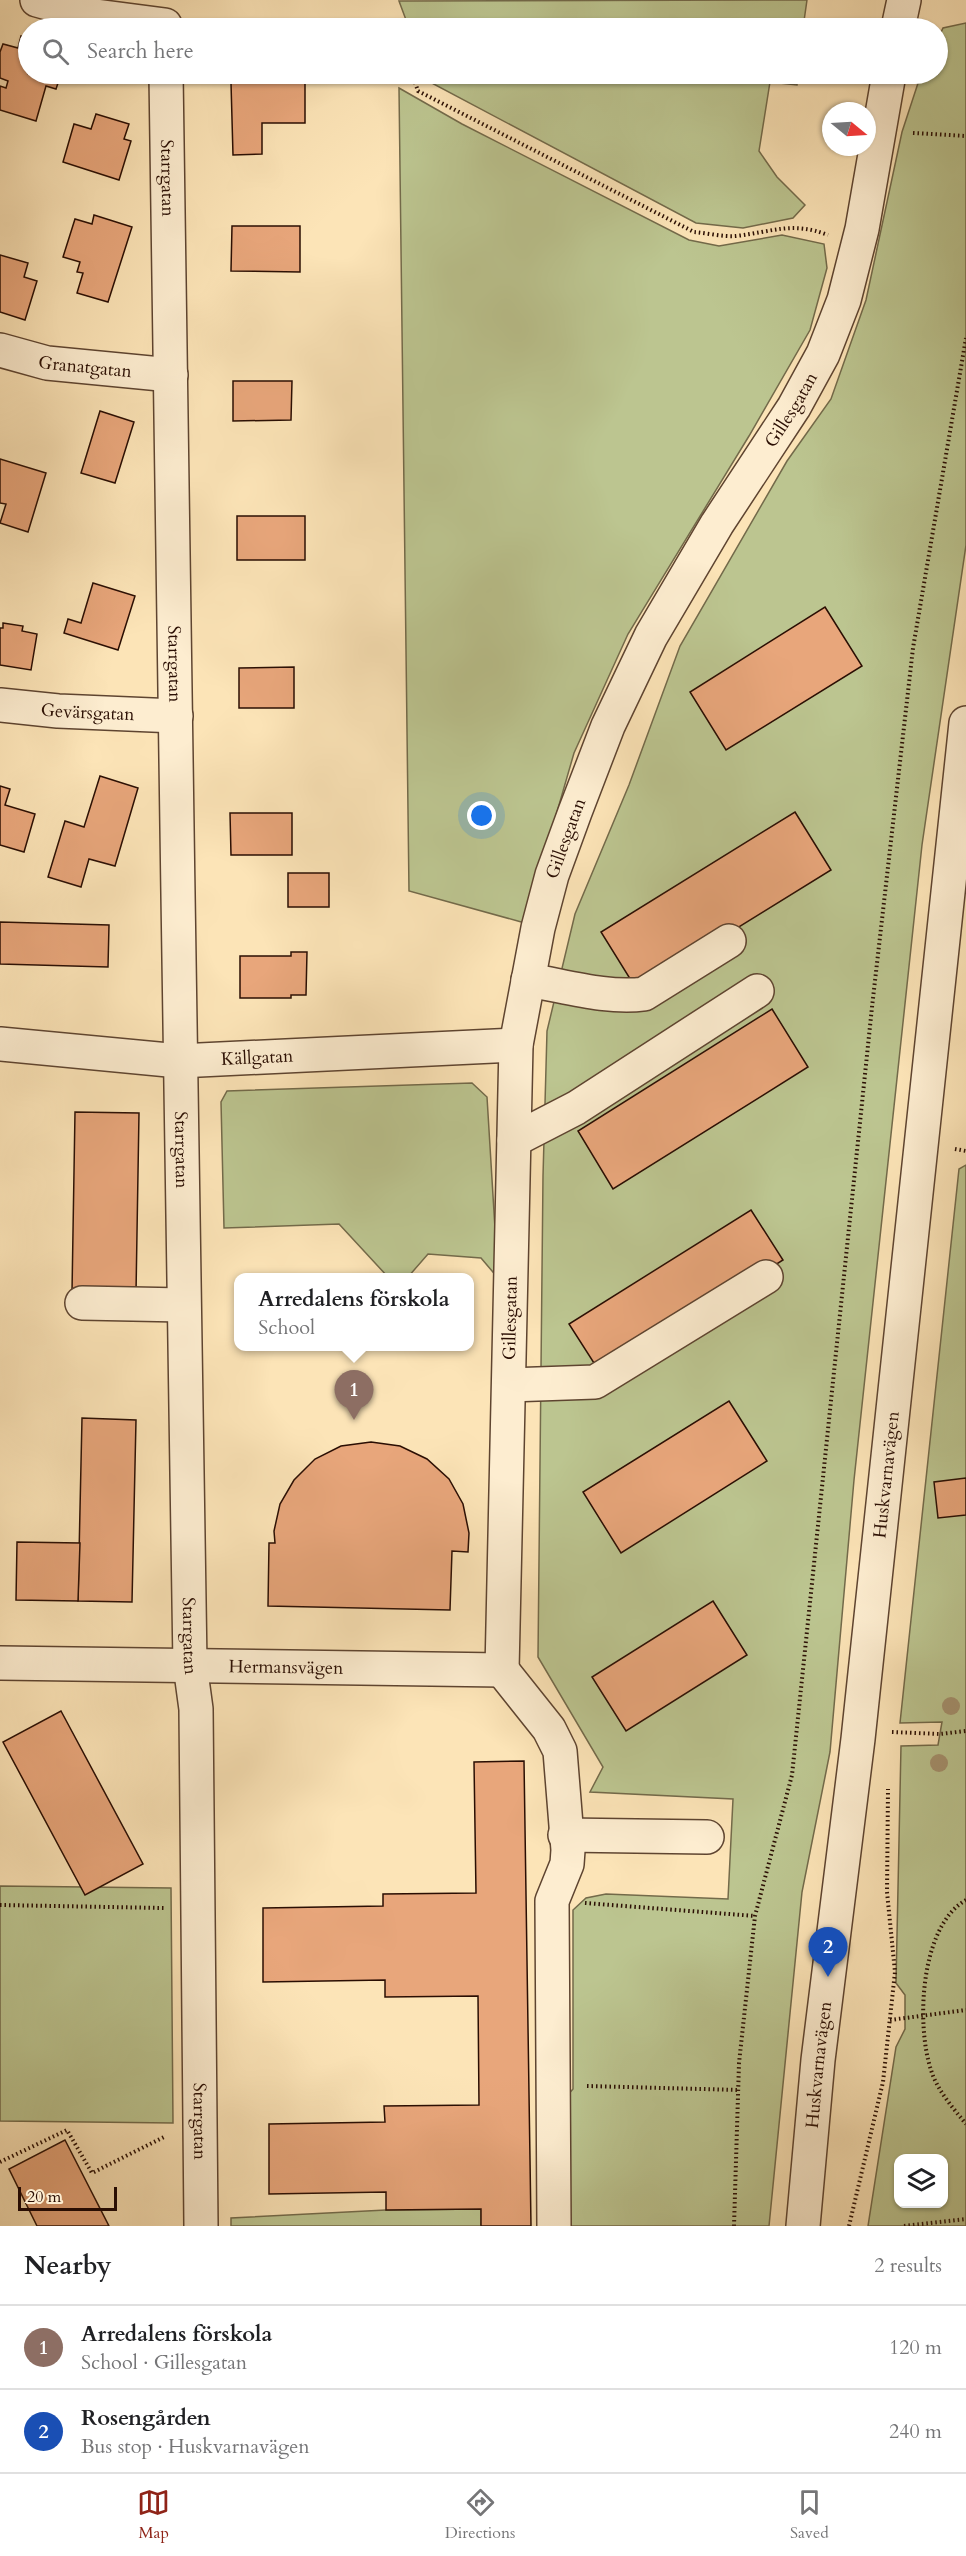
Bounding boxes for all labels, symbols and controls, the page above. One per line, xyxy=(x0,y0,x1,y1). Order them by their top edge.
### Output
search box xyxy=(18,18,948,84)
icon: search xyxy=(39,35,72,68)
text: Search here xyxy=(87,36,194,66)
north arrow xyxy=(822,102,876,156)
street label: Starrgatan xyxy=(155,139,181,218)
street label: Granatgatan xyxy=(35,349,134,384)
street label: Gillesgatan xyxy=(758,367,824,452)
street label: Starrgatan xyxy=(162,625,188,703)
street label: Gevärsgatan xyxy=(40,697,136,727)
street label: Gillesgatan xyxy=(539,794,592,882)
your location xyxy=(467,801,496,830)
street label: Källgatan xyxy=(220,1043,294,1071)
street label: Starrgatan xyxy=(168,1111,195,1189)
popup xyxy=(234,1273,474,1351)
street label: Gillesgatan xyxy=(496,1275,523,1361)
text: Arredalens förskola xyxy=(258,1284,450,1314)
text: School xyxy=(258,1314,315,1341)
pin: 1 xyxy=(334,1370,374,1420)
street label: Huskvarnavägen xyxy=(867,1409,905,1539)
street label: Starrgatan xyxy=(176,1597,204,1677)
street label: Hermansvägen xyxy=(228,1654,344,1680)
pin: 2 xyxy=(808,1928,848,1977)
street label: Huskvarnavägen xyxy=(799,1999,838,2129)
street label: Starrgatan xyxy=(187,2083,213,2161)
map controls xyxy=(894,2154,948,2208)
button: layers xyxy=(894,2154,948,2208)
scale bar xyxy=(18,2184,117,2212)
text: 20 m xyxy=(27,2186,61,2208)
text: Nearby xyxy=(24,2248,112,2283)
text: 2 results xyxy=(874,2252,942,2279)
text: Arredalens förskola xyxy=(81,2319,272,2349)
text: 1 xyxy=(38,2334,49,2361)
text: 120 m xyxy=(889,2334,942,2361)
text: School · Gillesgatan xyxy=(81,2349,247,2376)
text: Rosengården xyxy=(81,2403,211,2433)
text: 2 xyxy=(38,2418,49,2445)
text: 240 m xyxy=(889,2418,942,2445)
text: Bus stop · Huskvarnavägen xyxy=(81,2433,310,2460)
tab: Map xyxy=(137,2486,170,2544)
tab: Directions xyxy=(445,2486,515,2544)
tab: Saved xyxy=(790,2486,829,2544)

